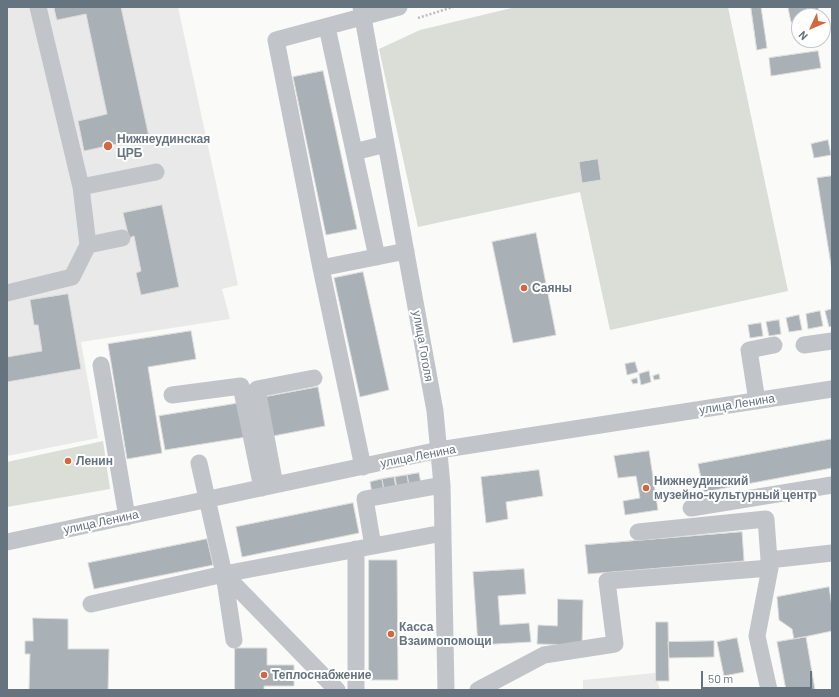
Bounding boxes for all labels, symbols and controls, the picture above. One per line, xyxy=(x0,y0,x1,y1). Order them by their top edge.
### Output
north arrow xyxy=(791,8,831,48)
text: N xyxy=(796,29,810,43)
place label: Нижнеудинская ЦРБ xyxy=(117,132,210,160)
marker: Нижнеудинская ЦРБ xyxy=(102,140,114,152)
place label: Саяны xyxy=(532,281,572,295)
marker: Саяны xyxy=(519,283,529,293)
street label: улица Гоголя xyxy=(410,309,436,383)
street label: улица Ленина xyxy=(698,391,776,417)
street label: улица Ленина xyxy=(379,442,457,470)
place label: Ленин xyxy=(76,454,113,468)
marker: Ленин xyxy=(63,456,73,466)
place label: Нижнеудинский музейно-культурный центр xyxy=(654,474,817,502)
marker: Нижнеудинский музейно-культурный центр xyxy=(641,483,651,493)
street label: улица Ленина xyxy=(62,507,140,537)
place label: Касса Взаимопомощи xyxy=(399,620,492,648)
marker: Касса Взаимопомощи xyxy=(386,629,396,639)
scale bar xyxy=(703,663,814,689)
place label: Теплоснабжение xyxy=(272,668,371,682)
marker: Теплоснабжение xyxy=(259,670,269,680)
text: 50 m xyxy=(708,671,733,685)

